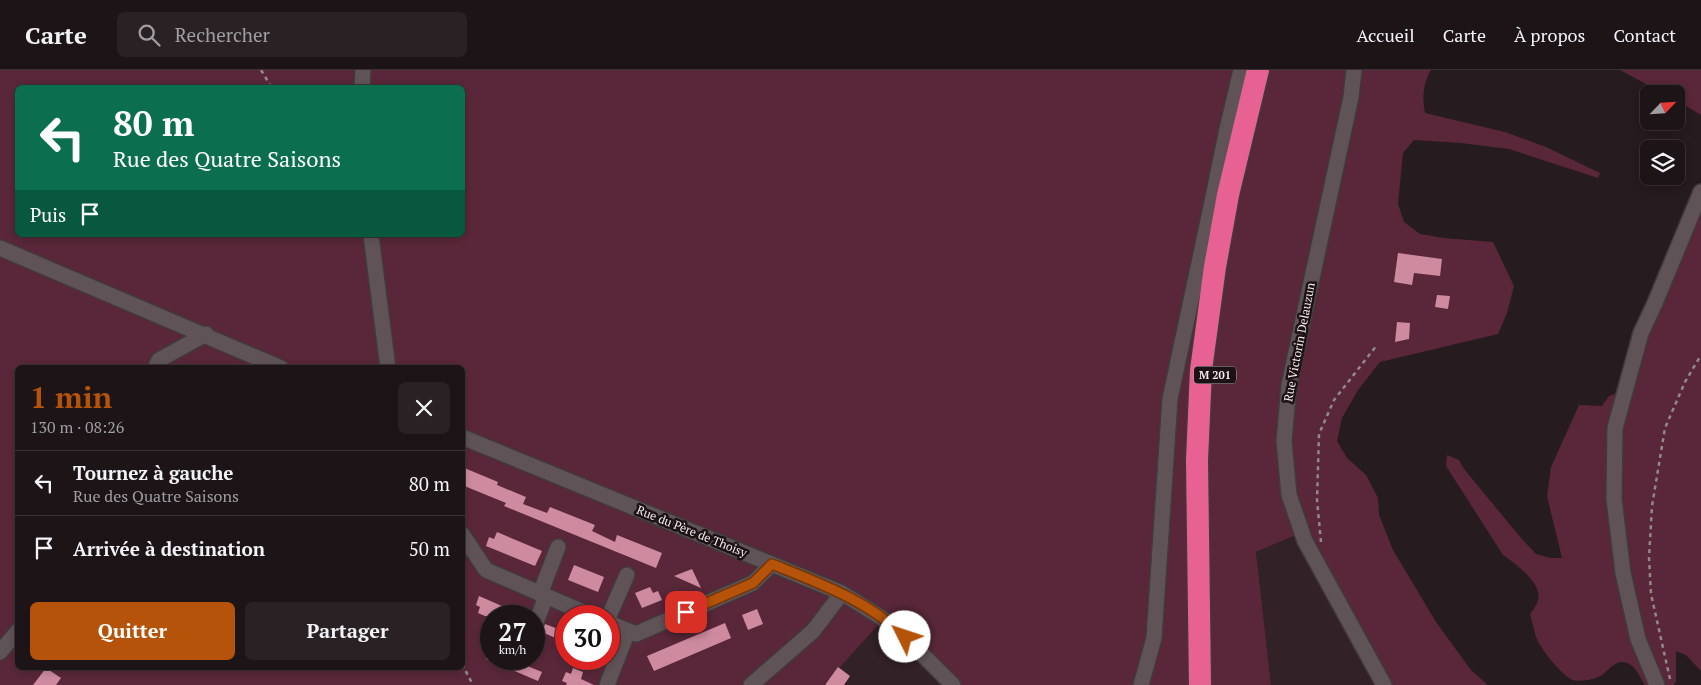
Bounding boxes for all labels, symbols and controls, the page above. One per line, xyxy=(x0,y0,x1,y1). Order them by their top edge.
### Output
search box xyxy=(117,12,467,57)
text: Carte xyxy=(25,19,87,51)
icon: search xyxy=(135,21,163,49)
text: Rechercher xyxy=(175,22,270,47)
text: Accueil xyxy=(1356,23,1415,47)
text: Carte xyxy=(1443,23,1486,47)
text: À propos xyxy=(1514,23,1585,47)
text: Contact xyxy=(1613,23,1676,47)
north arrow xyxy=(1640,85,1685,130)
map controls xyxy=(1640,85,1685,185)
text: 80 m xyxy=(113,100,194,146)
icon: left xyxy=(30,105,95,170)
button: layers xyxy=(1640,140,1685,185)
text: Rue des Quatre Saisons xyxy=(113,144,341,173)
icon: arrive xyxy=(76,200,104,228)
text: Puis xyxy=(30,202,66,227)
street label: Rue Victorin Delauzun xyxy=(1280,281,1318,403)
road number: M 201 xyxy=(1194,366,1236,384)
text: 1 min xyxy=(30,377,112,417)
button: close xyxy=(398,382,450,434)
text: 130 m · 08:26 xyxy=(30,416,124,438)
text: Tournez à gauche xyxy=(73,460,234,485)
icon: left xyxy=(30,469,58,497)
text: 80 m xyxy=(409,471,450,496)
text: Rue des Quatre Saisons xyxy=(73,485,239,507)
street label: Rue du Père de Thoisy xyxy=(635,502,750,560)
icon: arrive xyxy=(30,534,58,562)
text: Arrivée à destination xyxy=(73,536,265,561)
text: 50 m xyxy=(409,536,450,561)
pin xyxy=(665,591,707,633)
icon: arrive xyxy=(672,598,700,626)
button: Quitter xyxy=(30,602,235,660)
button: Partager xyxy=(245,602,450,660)
speed limit sign: 30 xyxy=(555,605,620,670)
position arrow xyxy=(878,610,930,662)
text: 27 xyxy=(498,615,527,648)
text: km/h xyxy=(499,642,526,657)

